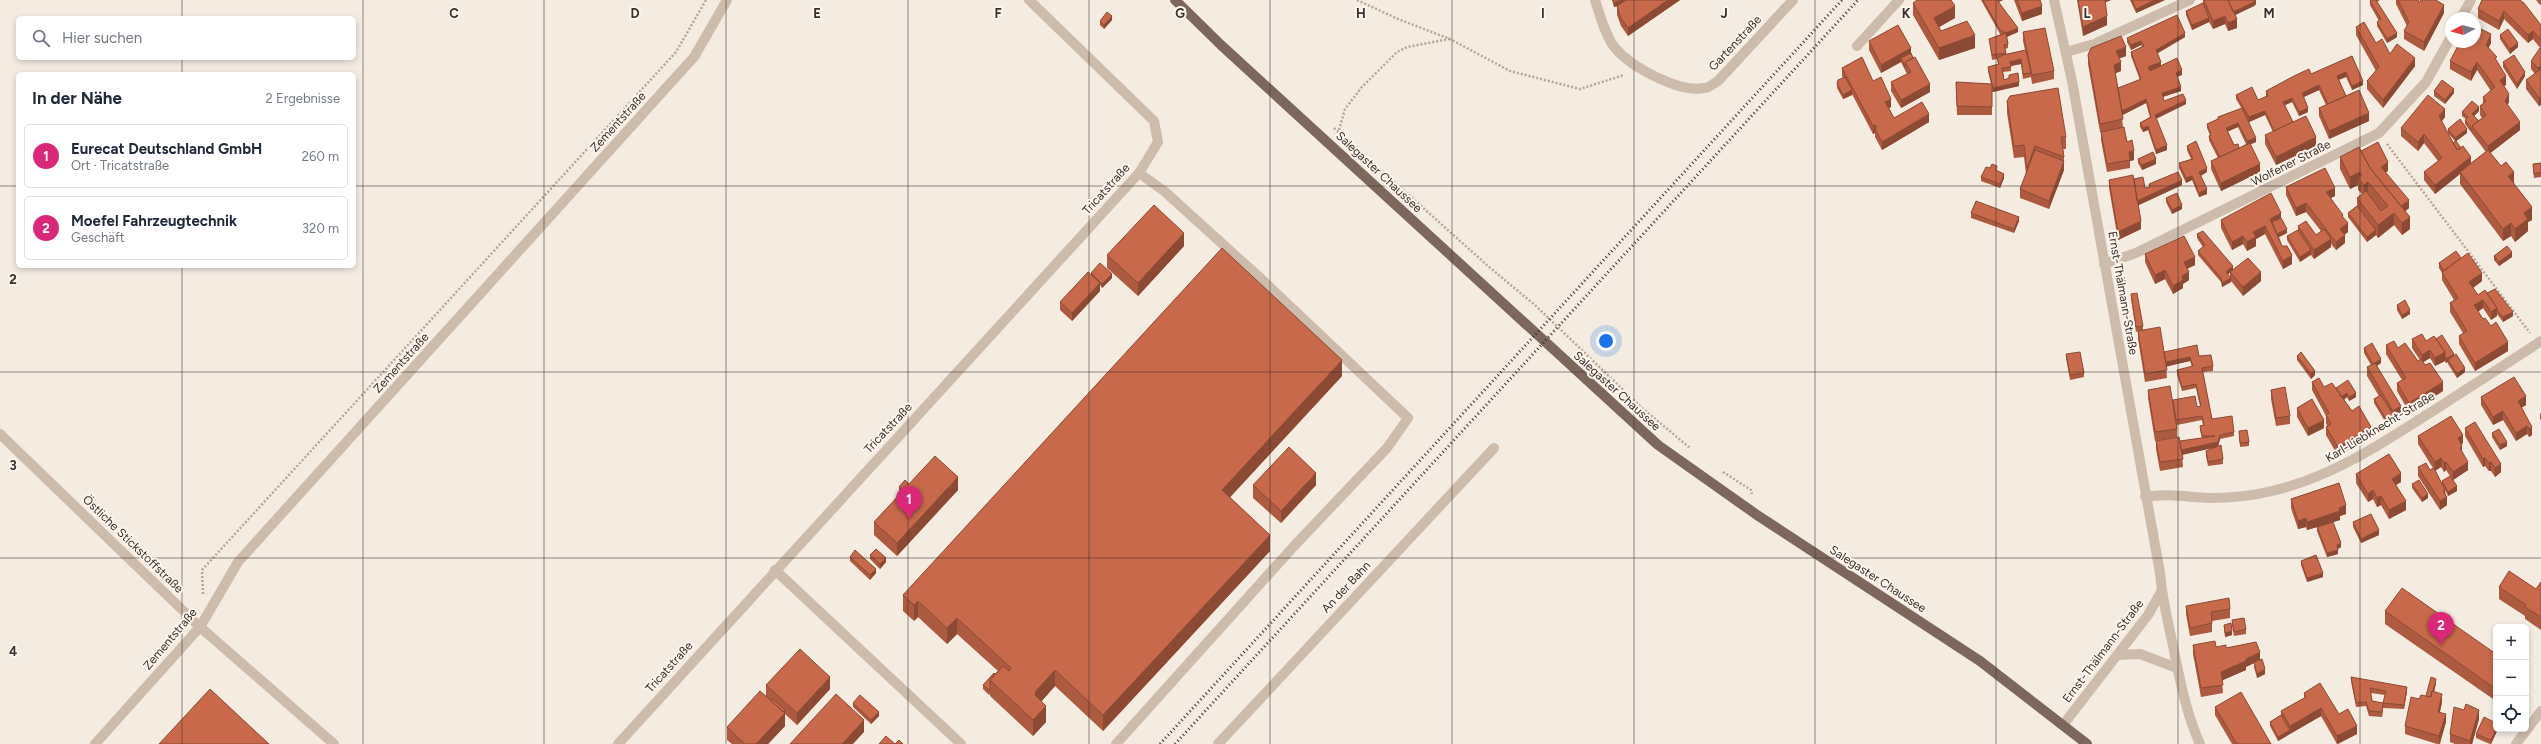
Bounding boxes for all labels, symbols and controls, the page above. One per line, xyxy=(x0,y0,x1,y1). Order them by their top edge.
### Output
text: C xyxy=(449,6,459,21)
text: D xyxy=(630,6,640,21)
text: E xyxy=(813,6,821,21)
text: F xyxy=(994,6,1002,21)
text: G xyxy=(1175,6,1185,21)
text: H xyxy=(1356,6,1366,21)
text: I xyxy=(1541,6,1545,21)
text: J xyxy=(1720,6,1728,21)
text: K xyxy=(1902,6,1911,21)
text: L xyxy=(2084,6,2091,21)
text: M xyxy=(2263,6,2275,21)
street label: Gartenstraße xyxy=(1706,12,1765,74)
north arrow xyxy=(2445,12,2481,48)
search box xyxy=(16,16,356,60)
icon: search xyxy=(30,27,52,49)
text: Hier suchen xyxy=(62,29,142,47)
text: In der Nähe xyxy=(32,88,122,108)
street label: Zementstraße xyxy=(587,89,649,155)
text: 2 Ergebnisse xyxy=(266,91,340,106)
street label: Salegaster Chaussee xyxy=(1333,129,1425,216)
street label: Wolfener Straße xyxy=(2249,137,2333,189)
text: Eurecat Deutschland GmbH xyxy=(71,140,262,158)
text: 1 xyxy=(43,149,49,164)
text: 260 m xyxy=(302,149,339,164)
text: Ort · Tricatstraße xyxy=(71,158,169,173)
street label: Tricatstraße xyxy=(1079,160,1133,217)
text: Moefel Fahrzeugtechnik xyxy=(71,212,237,230)
text: 2 xyxy=(42,221,50,236)
text: 320 m xyxy=(302,221,339,236)
text: Geschäft xyxy=(71,230,125,245)
street label: Ernst-Thälmann-Straße xyxy=(2105,230,2141,356)
text: 2 xyxy=(9,272,17,287)
street label: Zementstraße xyxy=(370,330,432,396)
your location xyxy=(1596,331,1616,351)
street label: Salegaster Chaussee xyxy=(1571,348,1664,434)
street label: Karl-Liebknecht-Straße xyxy=(2323,389,2437,465)
street label: Tricatstraße xyxy=(861,400,915,456)
text: 3 xyxy=(9,458,17,473)
pin: 1 xyxy=(896,486,922,519)
street label: Östliche Stickstoffstraße xyxy=(80,492,186,596)
street label: Salegaster Chaussee xyxy=(1827,543,1929,616)
street label: An der Bahn xyxy=(1319,558,1374,616)
street label: Ernst-Thälmann-Straße xyxy=(2060,596,2147,705)
street label: Zementstraße xyxy=(140,605,200,673)
pin: 2 xyxy=(2428,612,2454,645)
map controls xyxy=(2493,624,2529,732)
button: + xyxy=(2493,624,2529,660)
street label: Tricatstraße xyxy=(642,638,696,695)
text: 4 xyxy=(9,644,17,659)
button: − xyxy=(2493,660,2529,696)
button: locate xyxy=(2493,696,2529,732)

